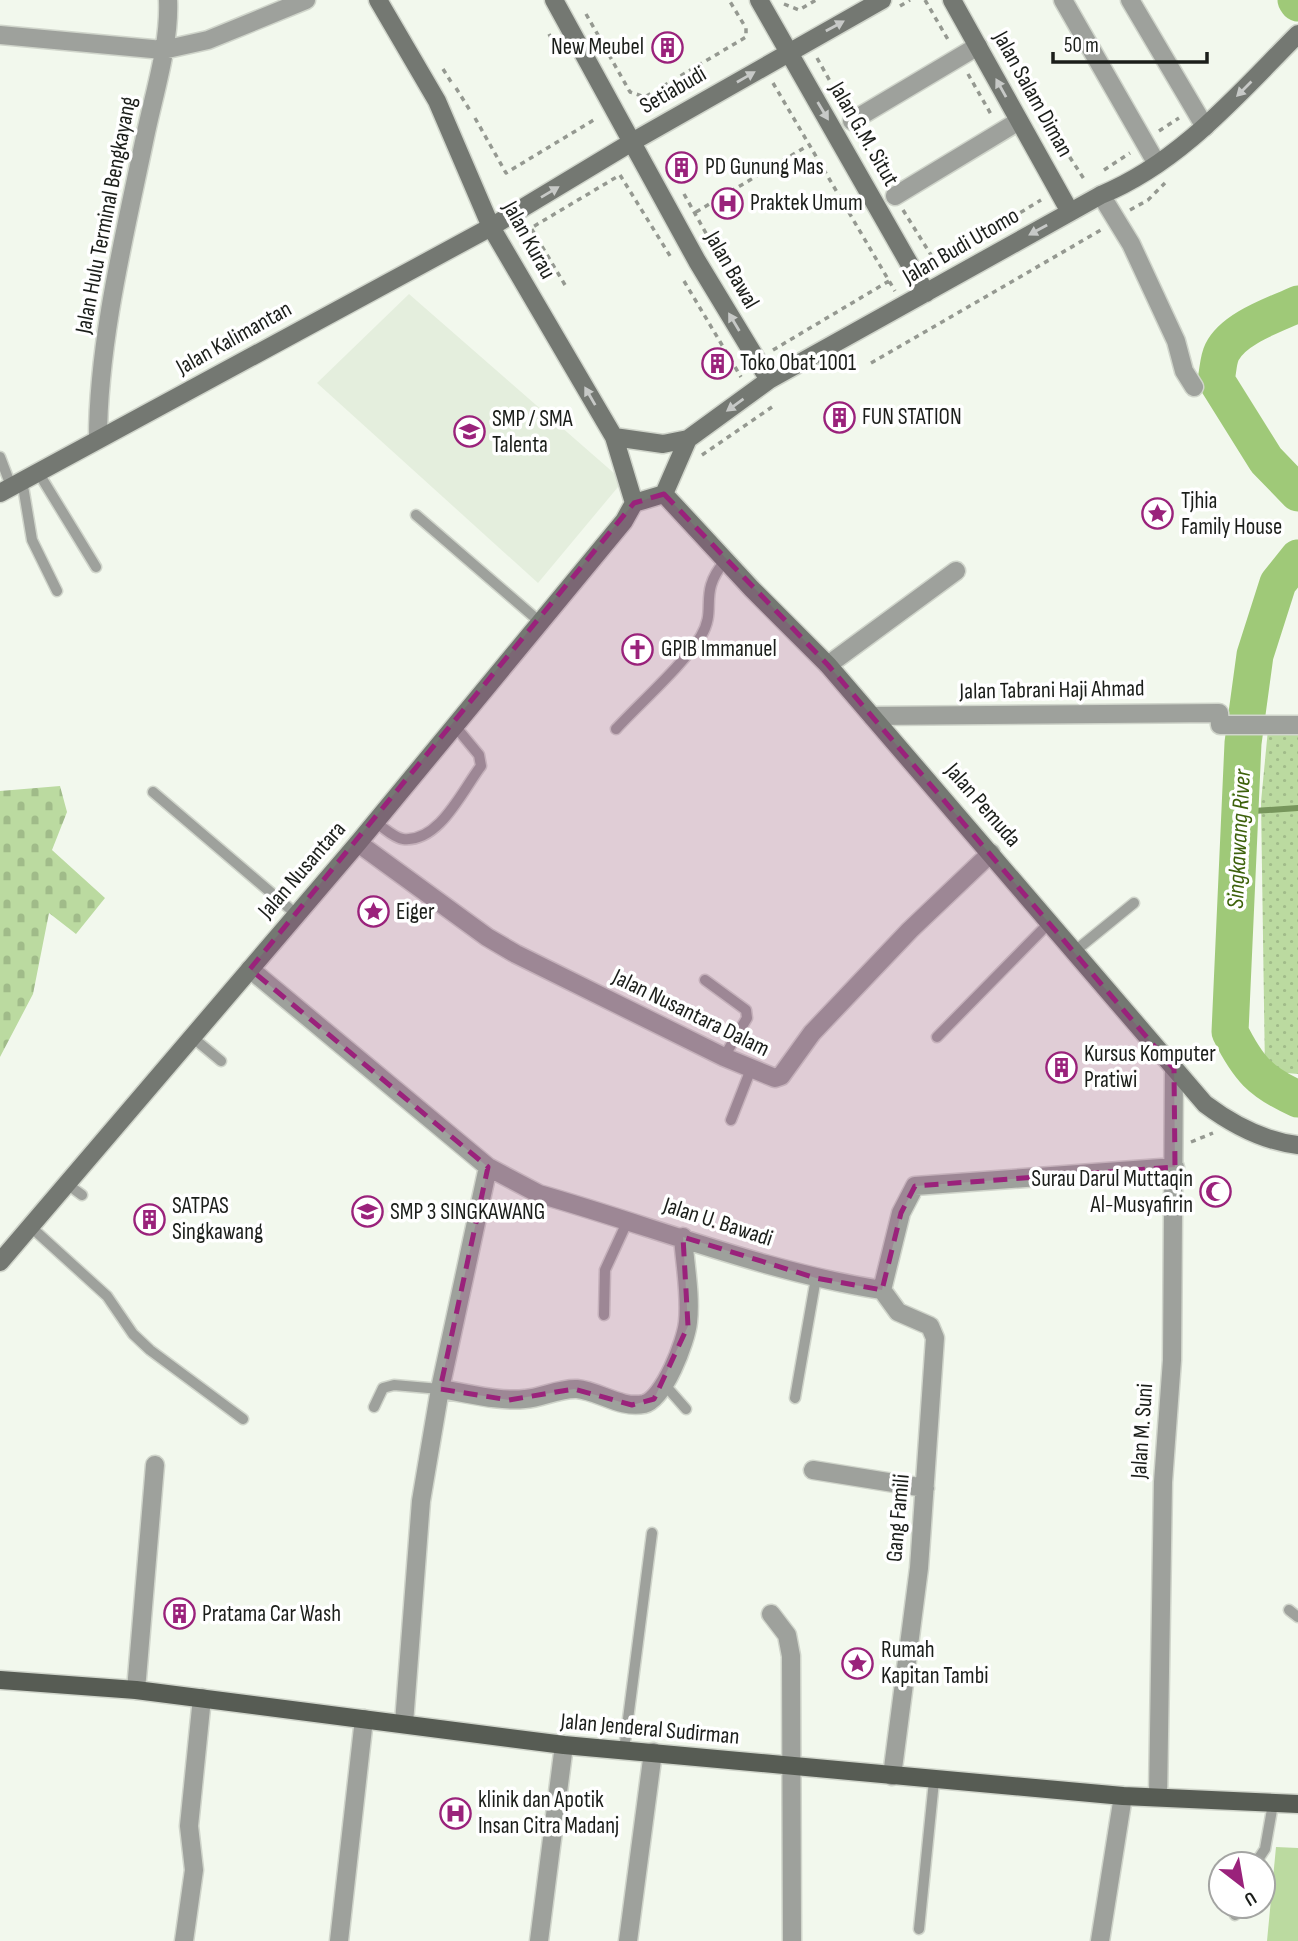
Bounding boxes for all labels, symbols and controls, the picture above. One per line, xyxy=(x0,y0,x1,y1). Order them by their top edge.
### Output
one-way arrow xyxy=(825,20,845,32)
scale bar xyxy=(1053,21,1207,65)
street label: Jalan Salam Diman xyxy=(986,25,1079,162)
building icon: New Meubel xyxy=(650,30,684,64)
place label: New Meubel xyxy=(551,33,644,61)
text: 50 m xyxy=(1064,33,1099,58)
street label: Setiabudi xyxy=(635,60,711,120)
one-way arrow xyxy=(736,70,755,83)
street label: Jalan G.M. Situt xyxy=(822,76,905,191)
one-way arrow xyxy=(995,78,1007,98)
one-way arrow xyxy=(1235,80,1252,97)
street label: Jalan Hulu Terminal Bengkayang xyxy=(69,94,143,337)
one-way arrow xyxy=(817,102,829,121)
building icon: PD Gunung Mas xyxy=(665,150,699,184)
place label: PD Gunung Mas xyxy=(705,153,824,181)
one-way arrow xyxy=(540,186,559,198)
hospital icon: Praktek Umum xyxy=(710,186,744,220)
place label: Praktek Umum xyxy=(750,189,863,217)
street label: Jalan Kurau xyxy=(496,195,562,284)
street label: Jalan Budi Utomo xyxy=(897,201,1024,291)
one-way arrow xyxy=(1028,224,1047,236)
street label: Jalan Bawal xyxy=(698,225,765,314)
street label: Jalan Kalimantan xyxy=(171,295,297,382)
one-way arrow xyxy=(727,312,740,331)
building icon: Toko Obat 1001 xyxy=(700,346,734,380)
place label: Toko Obat 1001 xyxy=(740,349,856,377)
one-way arrow xyxy=(584,386,596,405)
one-way arrow xyxy=(726,398,744,412)
building icon: FUN STATION xyxy=(822,400,856,434)
place label: FUN STATION xyxy=(862,403,962,431)
place label: SMP / SMA Talenta xyxy=(492,405,573,459)
school or university icon: SMP / SMA Talenta xyxy=(452,415,486,449)
place label: Tjhia Family House xyxy=(1181,487,1282,541)
place icon: Tjhia Family House xyxy=(1141,497,1175,531)
church icon: GPIB Immanuel xyxy=(621,632,655,666)
place label: GPIB Immanuel xyxy=(661,635,777,663)
street label: Jalan Tabrani Haji Ahmad xyxy=(958,674,1145,706)
street label: Jalan Pemuda xyxy=(938,757,1027,853)
water label: Singkawang River xyxy=(1221,767,1257,909)
street label: Jalan Nusantara xyxy=(252,816,352,925)
place icon: Eiger xyxy=(356,895,390,929)
place label: Eiger xyxy=(396,898,435,926)
street label: Jalan Nusantara Dalam xyxy=(607,963,774,1063)
place label: Kursus Komputer Pratiwi xyxy=(1084,1040,1216,1094)
building icon: Kursus Komputer Pratiwi xyxy=(1044,1050,1078,1084)
place label: Surau Darul Muttaqin Al-Musyafirin xyxy=(1031,1165,1193,1219)
mosque icon: Surau Darul Muttaqin Al-Musyafirin xyxy=(1199,1175,1233,1209)
street label: Jalan U. Bawadi xyxy=(659,1191,776,1253)
place label: SATPAS Singkawang xyxy=(172,1192,263,1246)
school or university icon: SMP 3 SINGKAWANG xyxy=(350,1195,384,1229)
place label: SMP 3 SINGKAWANG xyxy=(390,1198,545,1226)
building icon: SATPAS Singkawang xyxy=(132,1202,166,1236)
street label: Jalan M. Suni xyxy=(1125,1382,1159,1481)
street label: Gang Famili xyxy=(880,1473,916,1563)
building icon: Pratama Car Wash xyxy=(162,1597,196,1631)
place label: Pratama Car Wash xyxy=(202,1600,341,1628)
place label: Rumah Kapitan Tambi xyxy=(881,1636,988,1690)
place icon: Rumah Kapitan Tambi xyxy=(841,1646,875,1680)
street label: Jalan Jenderal Sudirman xyxy=(558,1707,741,1751)
place label: klinik dan Apotik Insan Citra Madanj xyxy=(478,1786,619,1840)
hospital icon: klinik dan Apotik Insan Citra Madanj xyxy=(438,1796,472,1830)
north arrow xyxy=(1207,1850,1277,1920)
text: U xyxy=(1240,1886,1260,1911)

